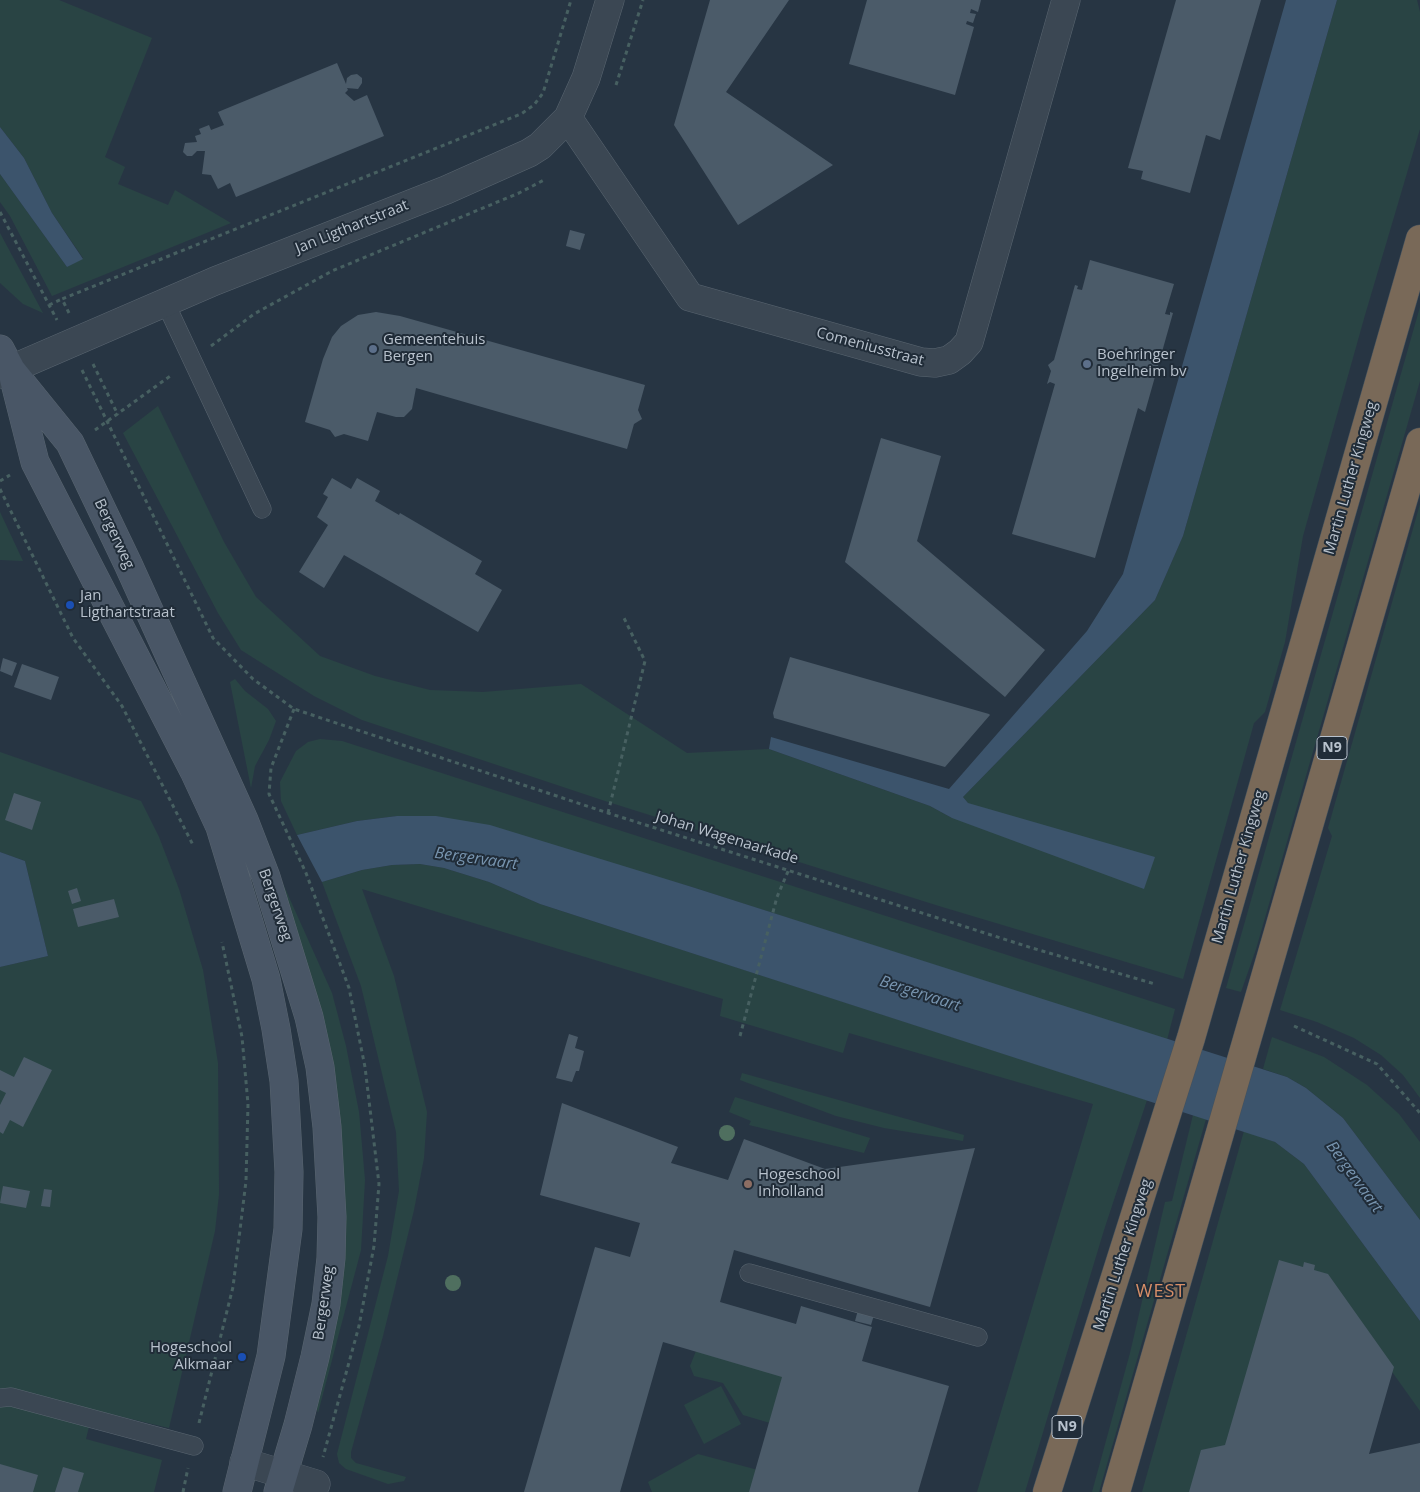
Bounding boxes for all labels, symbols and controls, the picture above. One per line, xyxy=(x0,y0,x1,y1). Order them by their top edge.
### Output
street label: Jan Ligthartstraat xyxy=(293,196,411,258)
street label: Comeniusstraat xyxy=(814,324,926,370)
place label: Gemeentehuis Bergen xyxy=(383,331,485,366)
marker: Gemeentehuis Bergen xyxy=(367,343,379,355)
place label: Boehringer Ingelheim bv xyxy=(1097,346,1187,381)
marker: Boehringer Ingelheim bv xyxy=(1081,358,1093,370)
street label: Martin Luther Kingweg xyxy=(1320,399,1382,557)
street label: Bergerweg xyxy=(90,496,138,572)
place label: Jan Ligthartstraat xyxy=(80,587,175,622)
marker: Jan Ligthartstraat xyxy=(64,599,76,611)
road number: N9 xyxy=(1317,736,1347,760)
street label: Martin Luther Kingweg xyxy=(1208,788,1270,946)
street label: Johan Wagenaarkade xyxy=(653,808,801,868)
water label: Bergervaart xyxy=(433,844,519,874)
street label: Bergerweg xyxy=(254,867,296,943)
water label: Bergervaart xyxy=(877,972,963,1016)
water label: Bergervaart xyxy=(1322,1138,1386,1216)
place label: Hogeschool Inholland xyxy=(758,1166,840,1201)
street label: Martin Luther Kingweg xyxy=(1090,1177,1156,1333)
marker: Hogeschool Inholland xyxy=(742,1178,754,1190)
street label: Bergerweg xyxy=(310,1265,338,1341)
district label: WEST xyxy=(1135,1281,1187,1303)
place label: Hogeschool Alkmaar xyxy=(150,1339,232,1374)
marker: Hogeschool Alkmaar xyxy=(236,1351,248,1363)
road number: N9 xyxy=(1052,1415,1082,1438)

